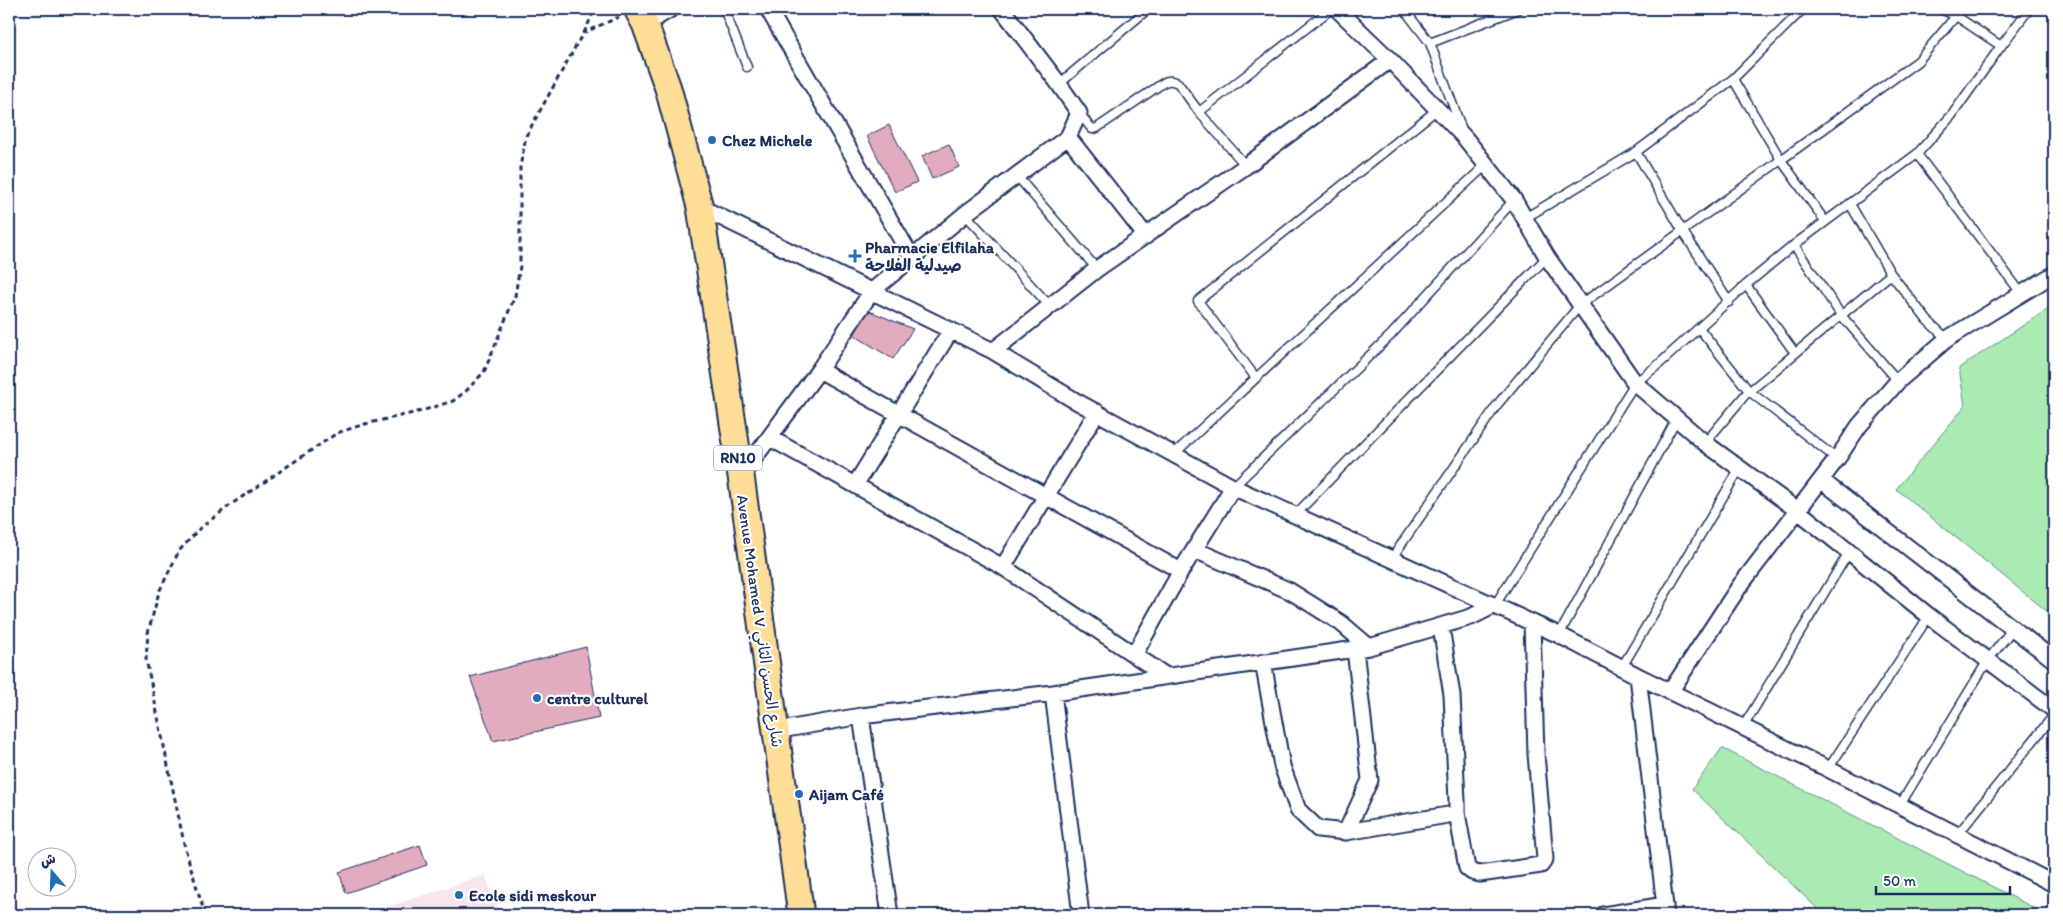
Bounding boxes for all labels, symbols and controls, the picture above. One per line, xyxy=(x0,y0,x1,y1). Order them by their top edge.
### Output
place label: Chez Michele xyxy=(722,131,813,150)
marker: Chez Michele xyxy=(706,134,718,146)
place label: Pharmacie Elfilaha صيدلية الفلاحة xyxy=(865,238,995,275)
marker: Pharmacie Elfilaha صيدلية الفلاحة xyxy=(849,250,861,262)
road number: RN10 xyxy=(714,446,762,470)
street label: Avenue Mohamed V شارع الحسن الثاني xyxy=(728,493,787,749)
place label: centre culturel xyxy=(547,689,648,708)
marker: centre culturel xyxy=(531,692,543,704)
place label: Aijam Café xyxy=(808,785,884,805)
marker: Aijam Café xyxy=(793,788,805,800)
north arrow xyxy=(28,846,78,896)
text: ش xyxy=(38,850,58,871)
scale bar xyxy=(1876,864,2009,896)
text: 50 m xyxy=(1883,872,1916,890)
place label: Ecole sidi meskour xyxy=(469,886,597,905)
marker: Ecole sidi meskour xyxy=(453,889,465,901)

